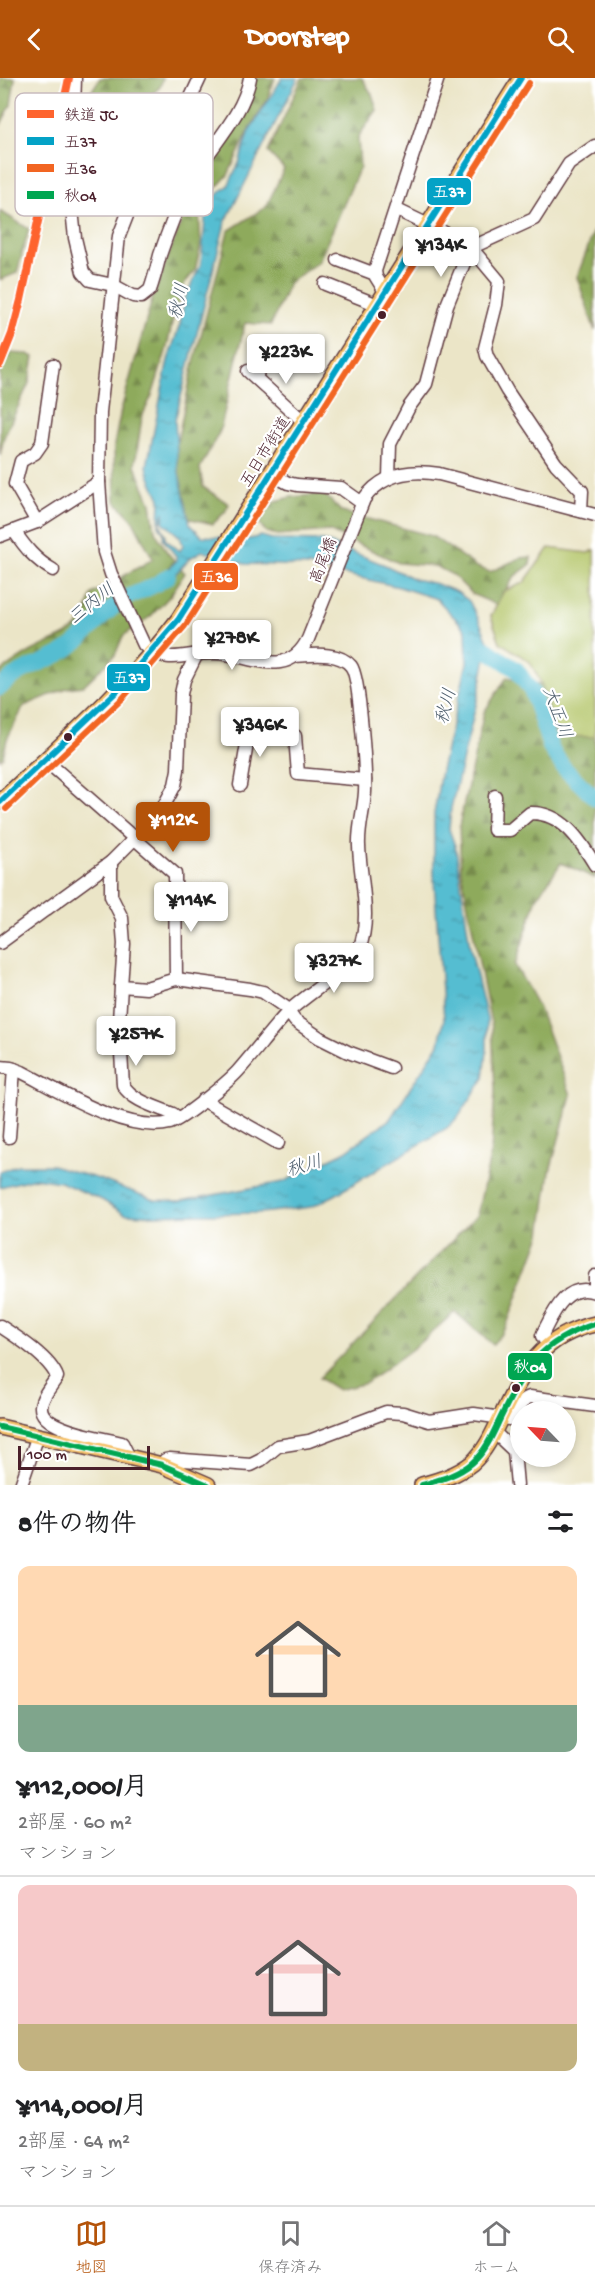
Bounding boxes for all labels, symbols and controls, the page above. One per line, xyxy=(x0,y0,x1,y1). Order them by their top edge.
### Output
icon: back xyxy=(18,23,51,56)
text: Doorstep xyxy=(246,23,349,55)
icon: search xyxy=(544,23,577,56)
legend xyxy=(15,93,213,216)
text: 鉄道 JC xyxy=(64,107,118,127)
text: 五37 xyxy=(64,135,97,154)
text: 五36 xyxy=(64,162,97,181)
line badge: 五37 xyxy=(426,177,472,206)
text: 五37 xyxy=(433,185,466,204)
text: 秋04 xyxy=(64,188,97,208)
pin: ¥134K xyxy=(399,227,483,278)
text: ¥134K xyxy=(417,235,465,258)
water label: 秋川 xyxy=(165,281,195,321)
unlabelled marker xyxy=(376,309,388,321)
pin: ¥223K xyxy=(244,334,328,385)
text: ¥223K xyxy=(261,342,311,365)
street label: 五日市街道 xyxy=(237,413,296,492)
street label: 高尾橋 xyxy=(307,535,343,587)
line badge: 五36 xyxy=(193,562,239,591)
text: 五36 xyxy=(200,570,233,589)
water label: 三内川 xyxy=(64,579,120,630)
pin: ¥278K xyxy=(190,620,274,671)
text: ¥278K xyxy=(206,628,258,651)
line badge: 五37 xyxy=(106,663,151,692)
text: 五37 xyxy=(113,671,146,690)
water label: 大正川 xyxy=(537,684,575,742)
water label: 秋川 xyxy=(432,686,462,727)
pin: ¥346K xyxy=(218,707,302,758)
text: ¥346K xyxy=(235,715,285,738)
unlabelled marker xyxy=(62,731,74,743)
pin: ¥112K xyxy=(131,802,215,853)
text: ¥112K xyxy=(150,810,196,833)
pin: ¥114K xyxy=(149,882,233,933)
text: ¥114K xyxy=(168,890,214,913)
pin: ¥327K xyxy=(292,943,376,994)
text: ¥327K xyxy=(309,951,359,974)
pin: ¥257K xyxy=(94,1016,178,1067)
text: ¥257K xyxy=(110,1024,162,1047)
water label: 秋川 xyxy=(284,1151,325,1182)
line badge: 秋04 xyxy=(507,1352,553,1381)
text: 秋04 xyxy=(514,1359,547,1379)
unlabelled marker xyxy=(510,1382,522,1394)
north arrow xyxy=(510,1401,576,1467)
map controls xyxy=(510,1401,576,1467)
scale bar xyxy=(18,1443,150,1470)
text: 100 m xyxy=(27,1447,67,1466)
icon: filters xyxy=(544,1505,577,1538)
text: 8件の物件 xyxy=(18,1511,136,1542)
icon: home xyxy=(244,1605,352,1713)
text: ¥112,000/月 xyxy=(18,1774,149,1805)
text: 2部屋 · 60 m² xyxy=(18,1813,132,1836)
text: マンション xyxy=(18,1844,117,1867)
icon: home xyxy=(244,1924,352,2032)
text: ¥114,000/月 xyxy=(18,2093,148,2124)
text: 2部屋 · 64 m² xyxy=(18,2132,130,2155)
text: マンション xyxy=(18,2163,117,2186)
tab: 地図 xyxy=(75,2217,108,2279)
tab: 保存済み xyxy=(258,2217,322,2279)
tab: ホーム xyxy=(473,2217,520,2279)

